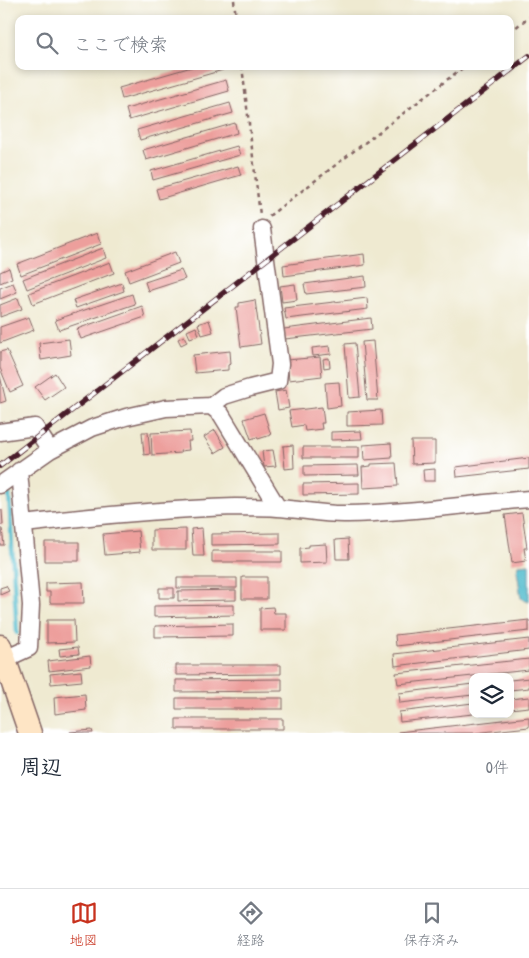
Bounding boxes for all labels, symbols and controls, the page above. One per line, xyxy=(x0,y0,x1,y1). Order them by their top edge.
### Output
search box xyxy=(15,15,514,70)
icon: search xyxy=(33,29,61,57)
text: ここで検索 xyxy=(73,31,168,57)
map controls xyxy=(469,673,514,718)
button: layers xyxy=(469,673,514,718)
text: 周辺 xyxy=(20,752,62,781)
text: 0件 xyxy=(486,756,509,778)
tab: 地図 xyxy=(70,899,98,949)
tab: 経路 xyxy=(237,899,265,949)
tab: 保存済み xyxy=(404,899,460,949)

